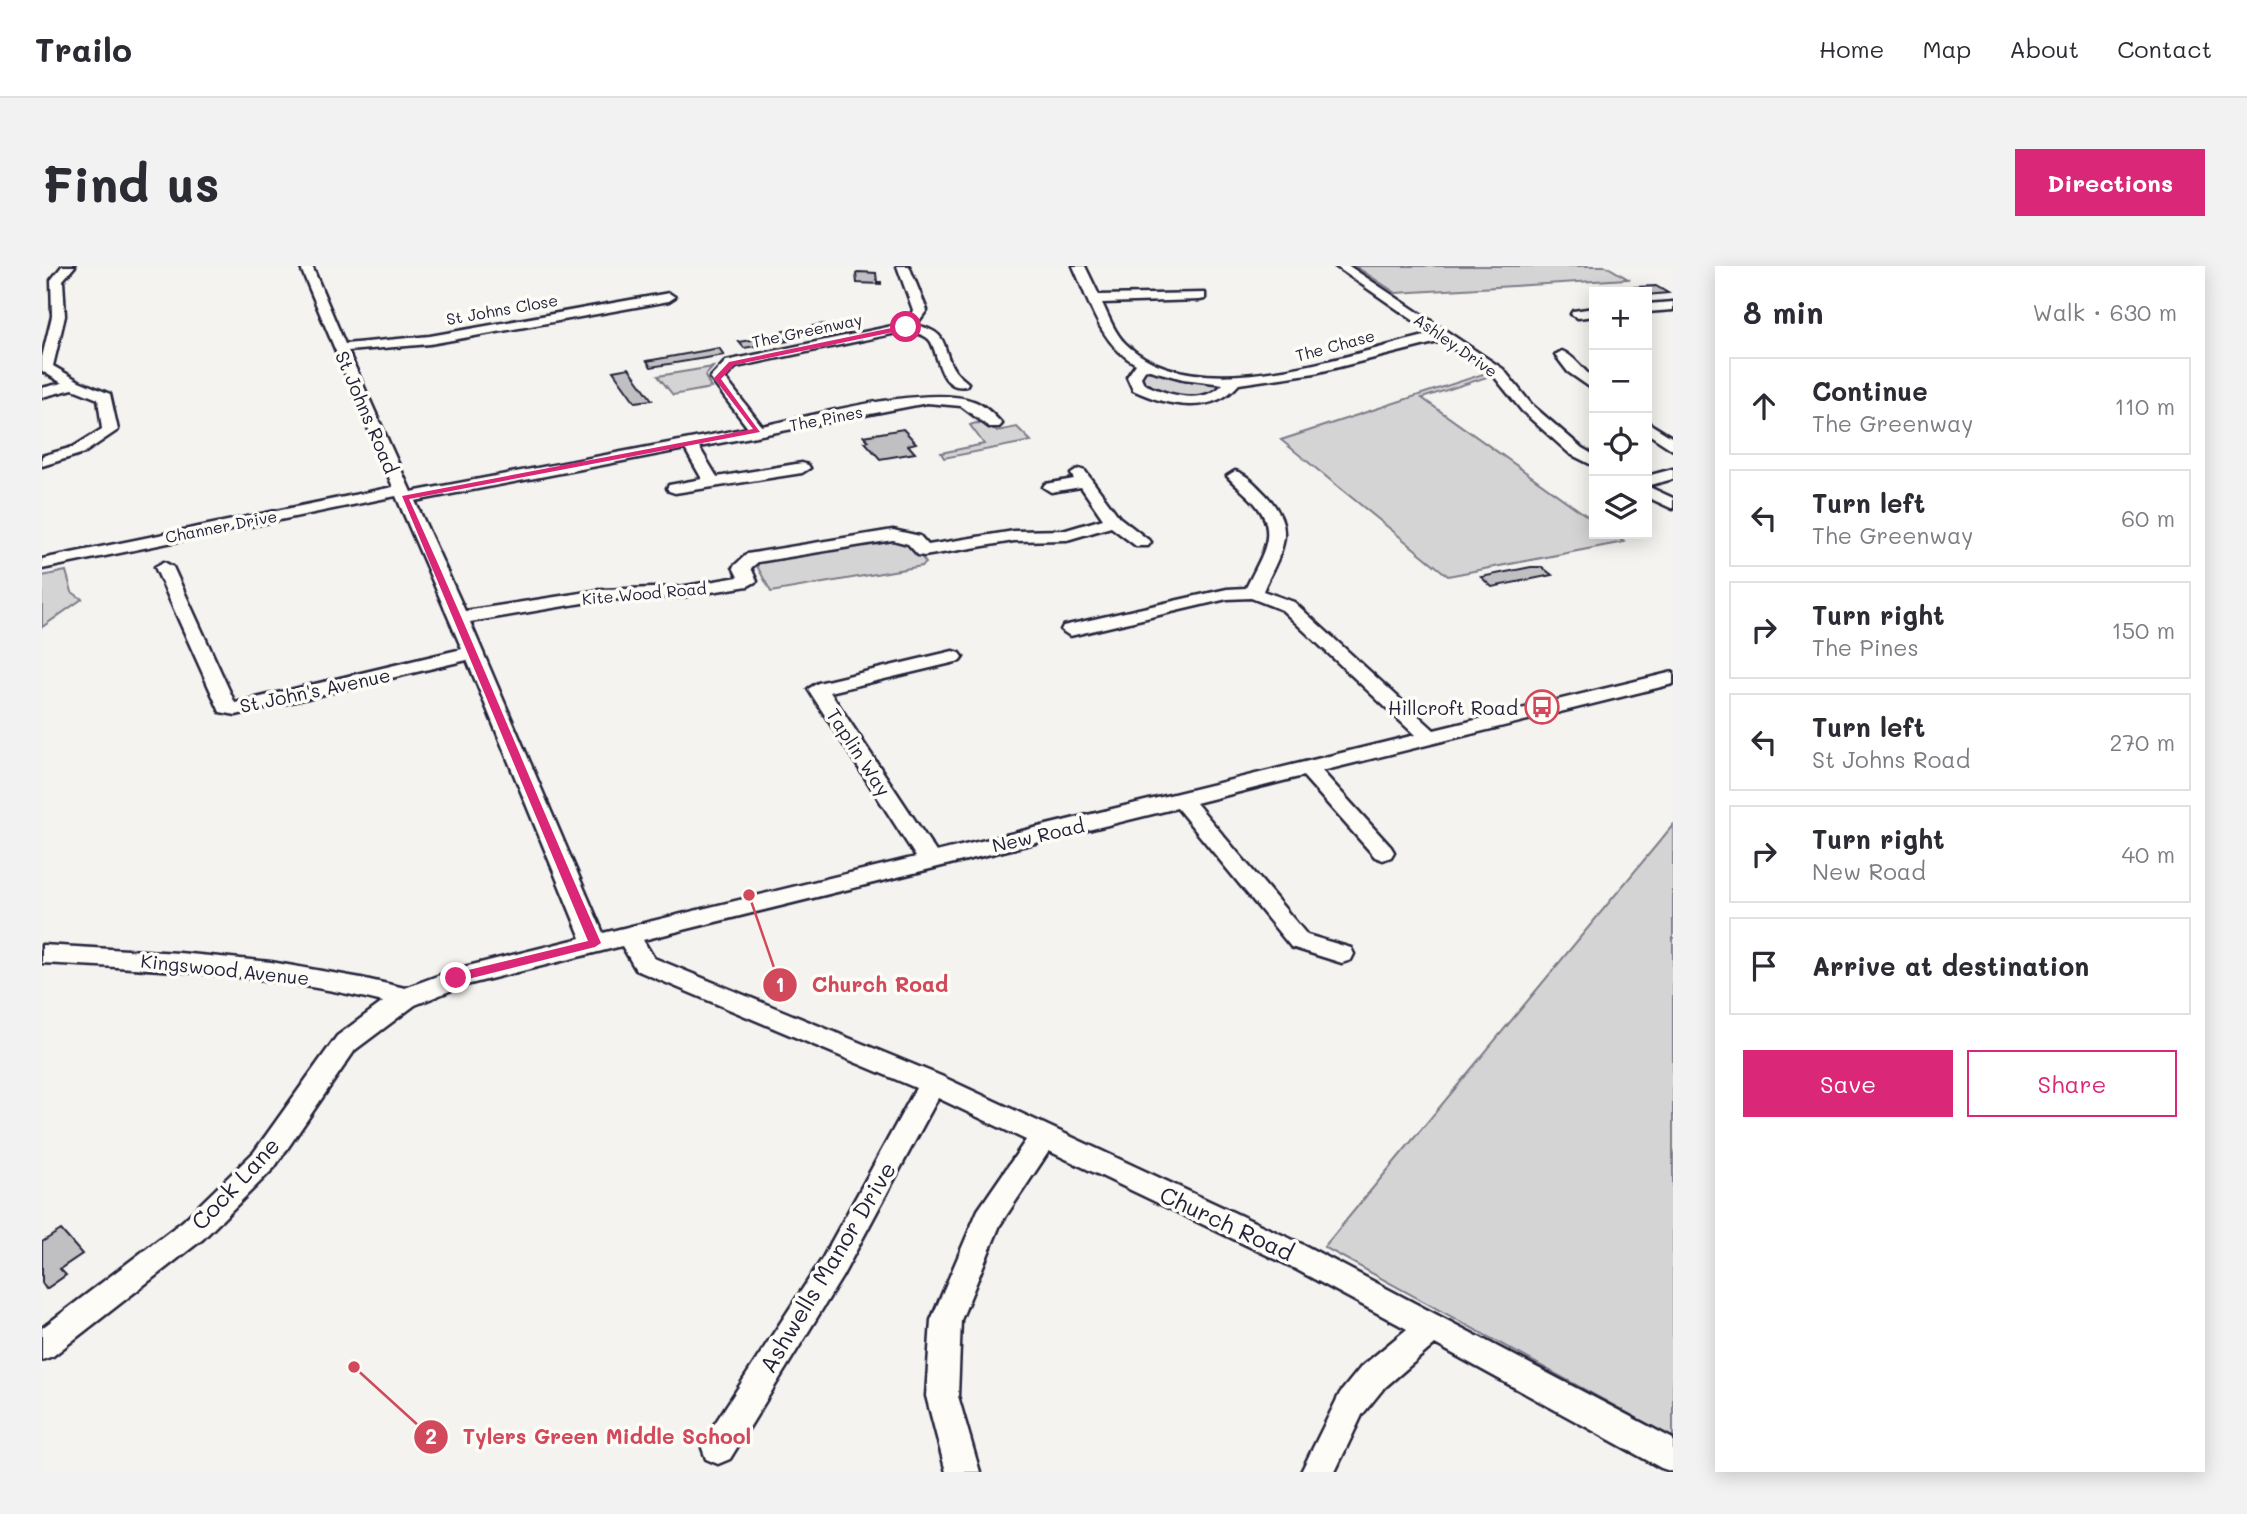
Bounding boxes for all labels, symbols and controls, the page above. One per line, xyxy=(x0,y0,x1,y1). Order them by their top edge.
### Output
text: Trailo xyxy=(35,27,132,70)
text: Home xyxy=(1819,33,1884,64)
text: Map xyxy=(1922,33,1971,64)
text: About xyxy=(2009,33,2079,64)
text: Contact xyxy=(2117,33,2212,64)
button: Directions xyxy=(2015,149,2205,216)
text: Find us xyxy=(42,151,220,214)
map controls xyxy=(1589,287,1652,539)
button: + xyxy=(1589,287,1652,350)
street label: St Johns Close xyxy=(445,289,559,329)
text: 8 min xyxy=(1743,292,1824,332)
text: Walk · 630 m xyxy=(2032,297,2177,327)
street label: The Greenway xyxy=(750,308,864,352)
street label: Ashley Drive xyxy=(1410,308,1502,382)
route start xyxy=(890,311,921,342)
street label: The Chase xyxy=(1293,324,1377,366)
street label: St Johns Road xyxy=(330,347,404,477)
button: − xyxy=(1589,350,1652,413)
text: Continue xyxy=(1812,374,1928,408)
icon: ahead xyxy=(1745,387,1783,425)
text: 110 m xyxy=(2115,391,2175,421)
street label: The Pines xyxy=(788,401,864,435)
text: The Greenway xyxy=(1812,408,1973,438)
button: locate xyxy=(1589,413,1652,476)
button: layers xyxy=(1589,476,1652,539)
text: Turn left xyxy=(1812,486,1925,520)
icon: left xyxy=(1745,499,1783,537)
text: 60 m xyxy=(2121,503,2175,533)
street label: Channer Drive xyxy=(163,505,279,547)
text: The Greenway xyxy=(1812,520,1973,550)
street label: Kite Wood Road xyxy=(581,577,707,609)
text: Turn right xyxy=(1812,598,1945,632)
icon: right xyxy=(1745,611,1783,649)
text: 150 m xyxy=(2111,615,2175,645)
text: The Pines xyxy=(1812,632,1919,662)
street label: St John's Avenue xyxy=(237,662,393,718)
bus stop icon: Hillcroft Road xyxy=(1523,688,1561,726)
place label: Hillcroft Road xyxy=(1388,695,1518,720)
street label: Taplin Way xyxy=(821,703,897,801)
text: Turn left xyxy=(1812,710,1925,744)
icon: left xyxy=(1745,723,1783,761)
text: 270 m xyxy=(2110,727,2175,757)
text: St Johns Road xyxy=(1812,744,1970,774)
street label: New Road xyxy=(989,812,1087,858)
text: Turn right xyxy=(1812,822,1945,856)
icon: right xyxy=(1745,835,1783,873)
text: 40 m xyxy=(2122,839,2175,869)
text: New Road xyxy=(1812,856,1926,886)
icon: arrive xyxy=(1745,947,1783,985)
street label: Kingswood Avenue xyxy=(140,948,310,990)
text: Arrive at destination xyxy=(1812,949,2089,983)
route end xyxy=(440,962,471,993)
callout: Church Road xyxy=(762,964,962,1006)
text: 1 xyxy=(775,970,785,997)
text: Church Road xyxy=(812,970,948,997)
button: Save xyxy=(1743,1050,1953,1117)
button: Share xyxy=(1967,1050,2177,1117)
street label: Cock Lane xyxy=(184,1130,286,1236)
street label: Ashwells Manor Drive xyxy=(752,1156,902,1378)
street label: Church Road xyxy=(1155,1179,1299,1267)
callout: Tylers Green Middle School xyxy=(414,1416,765,1458)
text: 2 xyxy=(425,1422,437,1449)
text: Tylers Green Middle School xyxy=(463,1422,751,1450)

